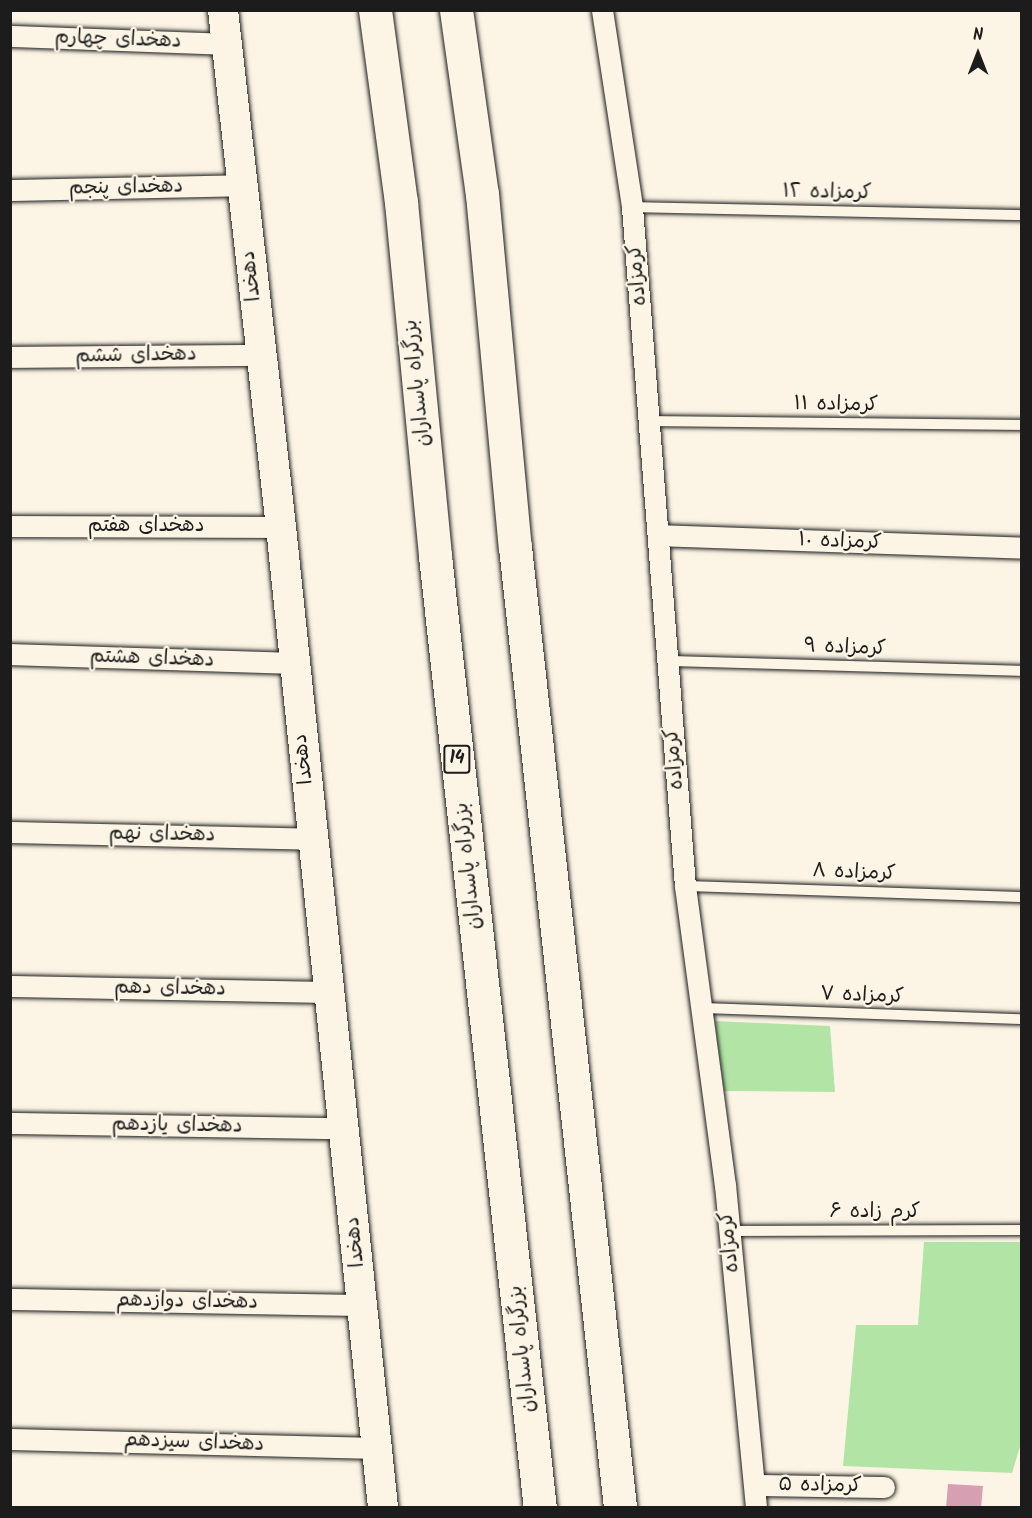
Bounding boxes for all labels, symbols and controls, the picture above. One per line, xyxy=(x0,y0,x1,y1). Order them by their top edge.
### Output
text: N xyxy=(973,23,983,48)
north arrow xyxy=(948,24,1008,84)
street label: دهخدای چهارم xyxy=(54,26,182,54)
street label: دهخدای پنجم xyxy=(69,175,183,201)
street label: کرمزاده ١٢ xyxy=(782,180,872,206)
street label: کرمزاده xyxy=(623,243,653,307)
street label: دهخدا xyxy=(237,249,267,303)
street label: بزرگراه پاسداران xyxy=(399,318,437,448)
street label: دهخدای ششم xyxy=(75,343,197,369)
street label: کرمزاده ١١ xyxy=(794,392,878,418)
street label: دهخدای هفتم xyxy=(88,514,204,538)
street label: کرمزاده ١٠ xyxy=(798,529,882,555)
street label: کرمزاده ٩ xyxy=(803,635,887,661)
street label: دهخدای هشتم xyxy=(89,645,215,673)
street label: کرمزاده xyxy=(660,727,690,791)
street label: دهخدا xyxy=(289,732,319,786)
road number: 14 xyxy=(442,744,472,774)
street label: بزرگراه پاسداران xyxy=(450,801,488,931)
street label: دهخدای نهم xyxy=(109,822,215,848)
street label: کرمزاده ٨ xyxy=(812,860,896,886)
street label: دهخدای دهم xyxy=(114,976,226,1002)
street label: کرمزاده ٧ xyxy=(820,983,904,1009)
street label: دهخدای یازدهم xyxy=(112,1113,242,1139)
street label: کرم زاده ۶ xyxy=(830,1200,920,1224)
street label: کرمزاده xyxy=(715,1210,745,1274)
street label: دهخدا xyxy=(341,1216,371,1268)
street label: بزرگراه پاسداران xyxy=(504,1284,542,1414)
street label: دهخدای دوازدهم xyxy=(116,1289,258,1315)
street label: دهخدای سیزدهم xyxy=(123,1429,265,1457)
street label: کرمزاده ۵ xyxy=(778,1473,862,1499)

